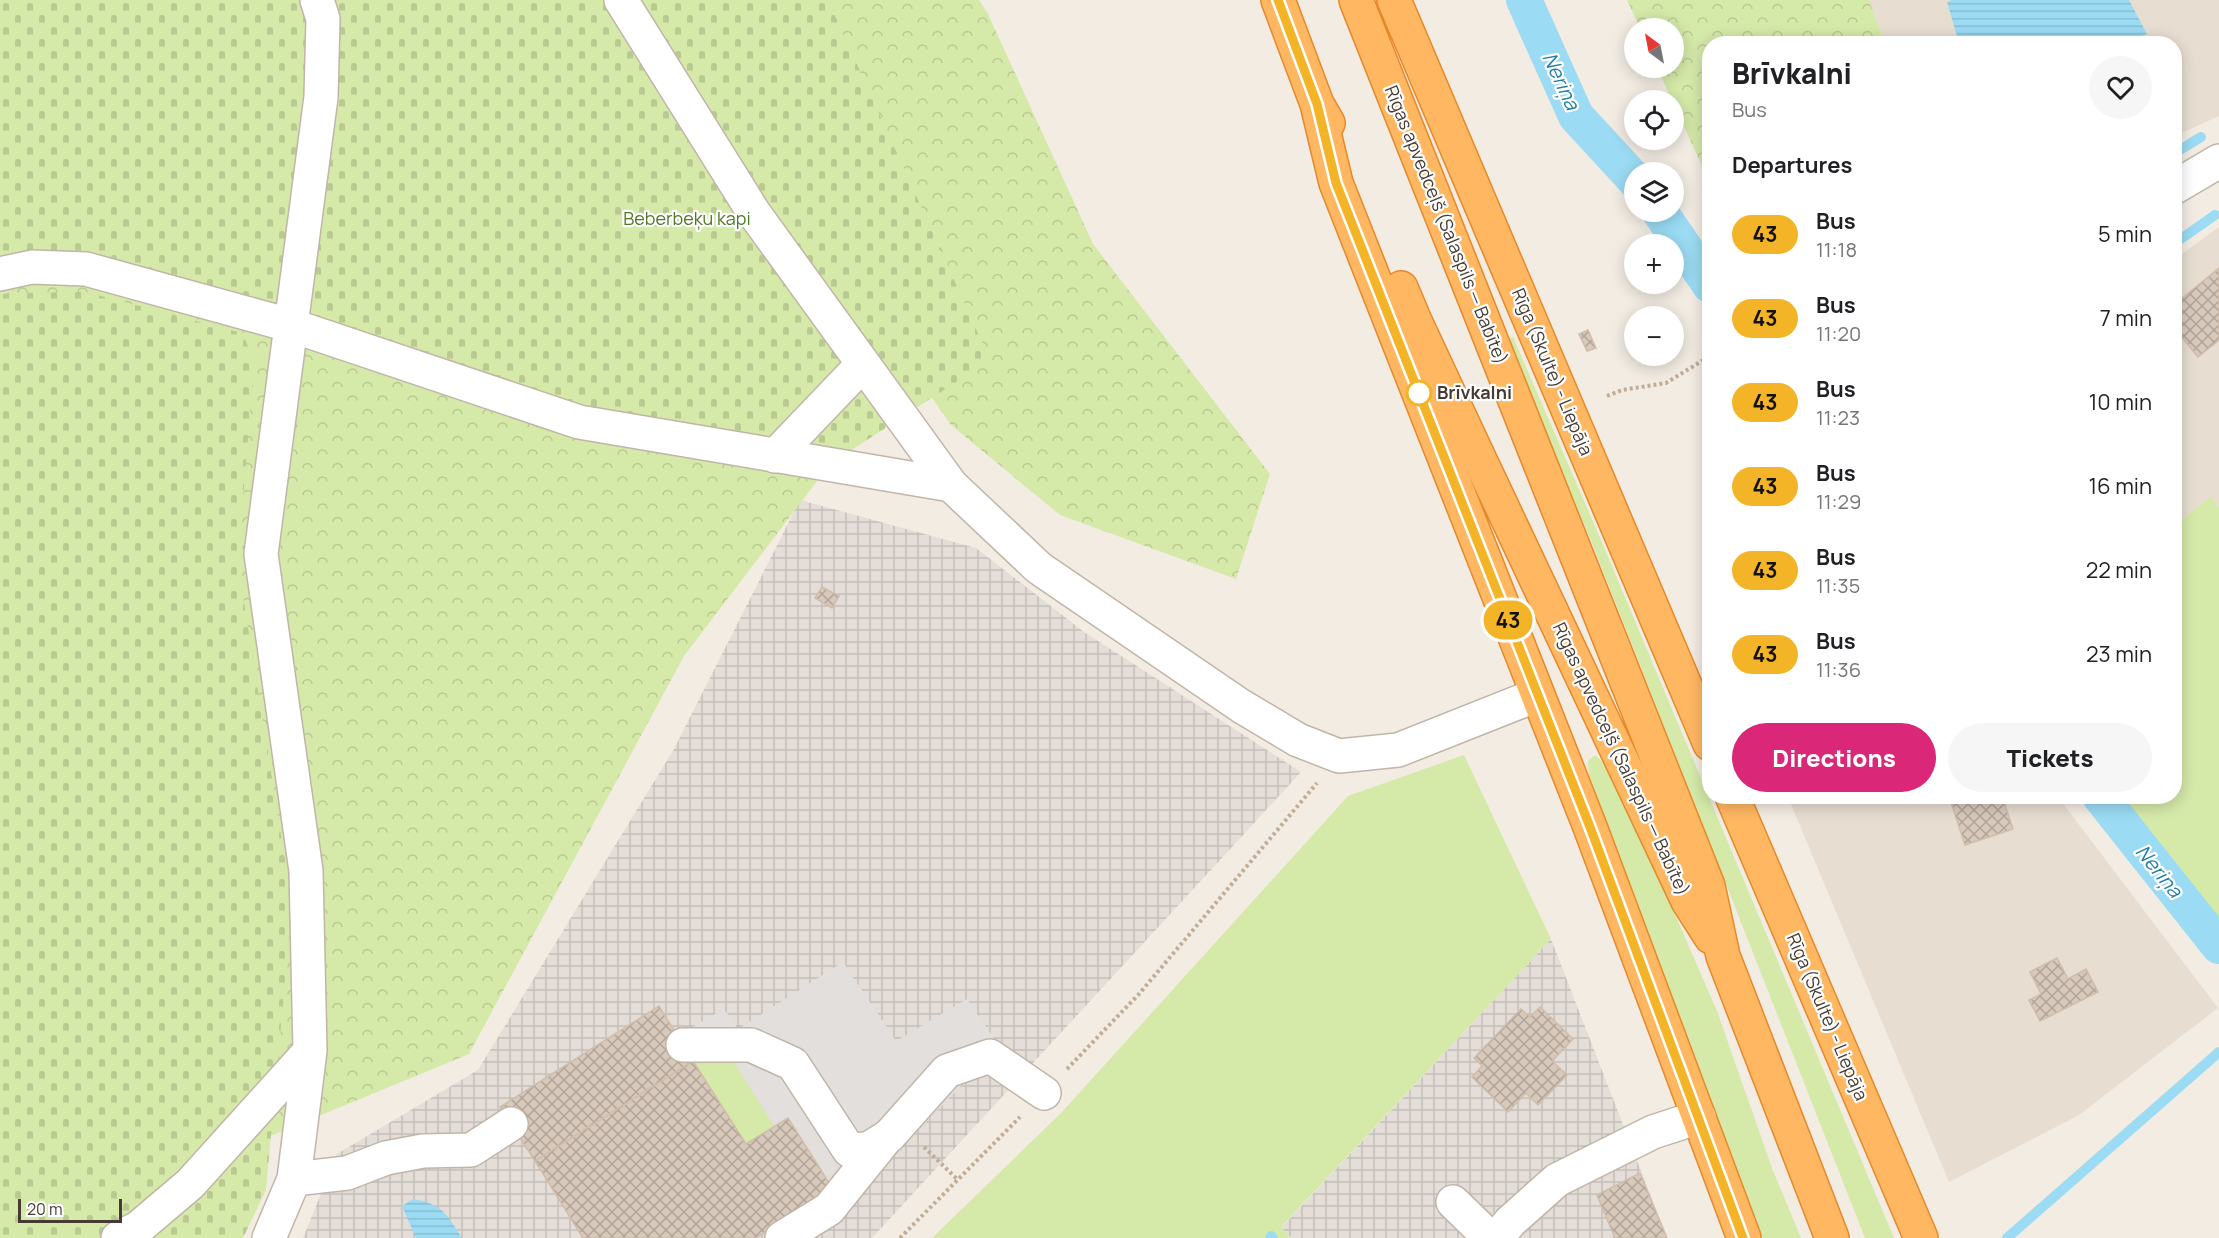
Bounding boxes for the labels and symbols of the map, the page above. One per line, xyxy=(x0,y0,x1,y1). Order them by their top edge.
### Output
north arrow xyxy=(1624,18,1684,78)
water label: Neriņa xyxy=(1536,48,1587,115)
street label: Rīgas apvedceļš (Salaspils — Babīte) xyxy=(1380,82,1514,368)
park label: Beberbeķu kapi xyxy=(623,206,751,230)
street label: Rīga (Skulte) - Liepāja xyxy=(1507,284,1599,459)
marker: Brīvkalni xyxy=(1406,380,1432,406)
place label: Brīvkalni xyxy=(1437,380,1512,404)
line badge: 43 xyxy=(1481,600,1535,640)
street label: Rīgas apvedceļš (Salaspils — Babīte) xyxy=(1548,618,1696,899)
water label: Neriņa xyxy=(2130,839,2189,903)
street label: Rīga (Skulte) - Liepāja xyxy=(1782,929,1874,1104)
scale bar xyxy=(18,1196,122,1224)

